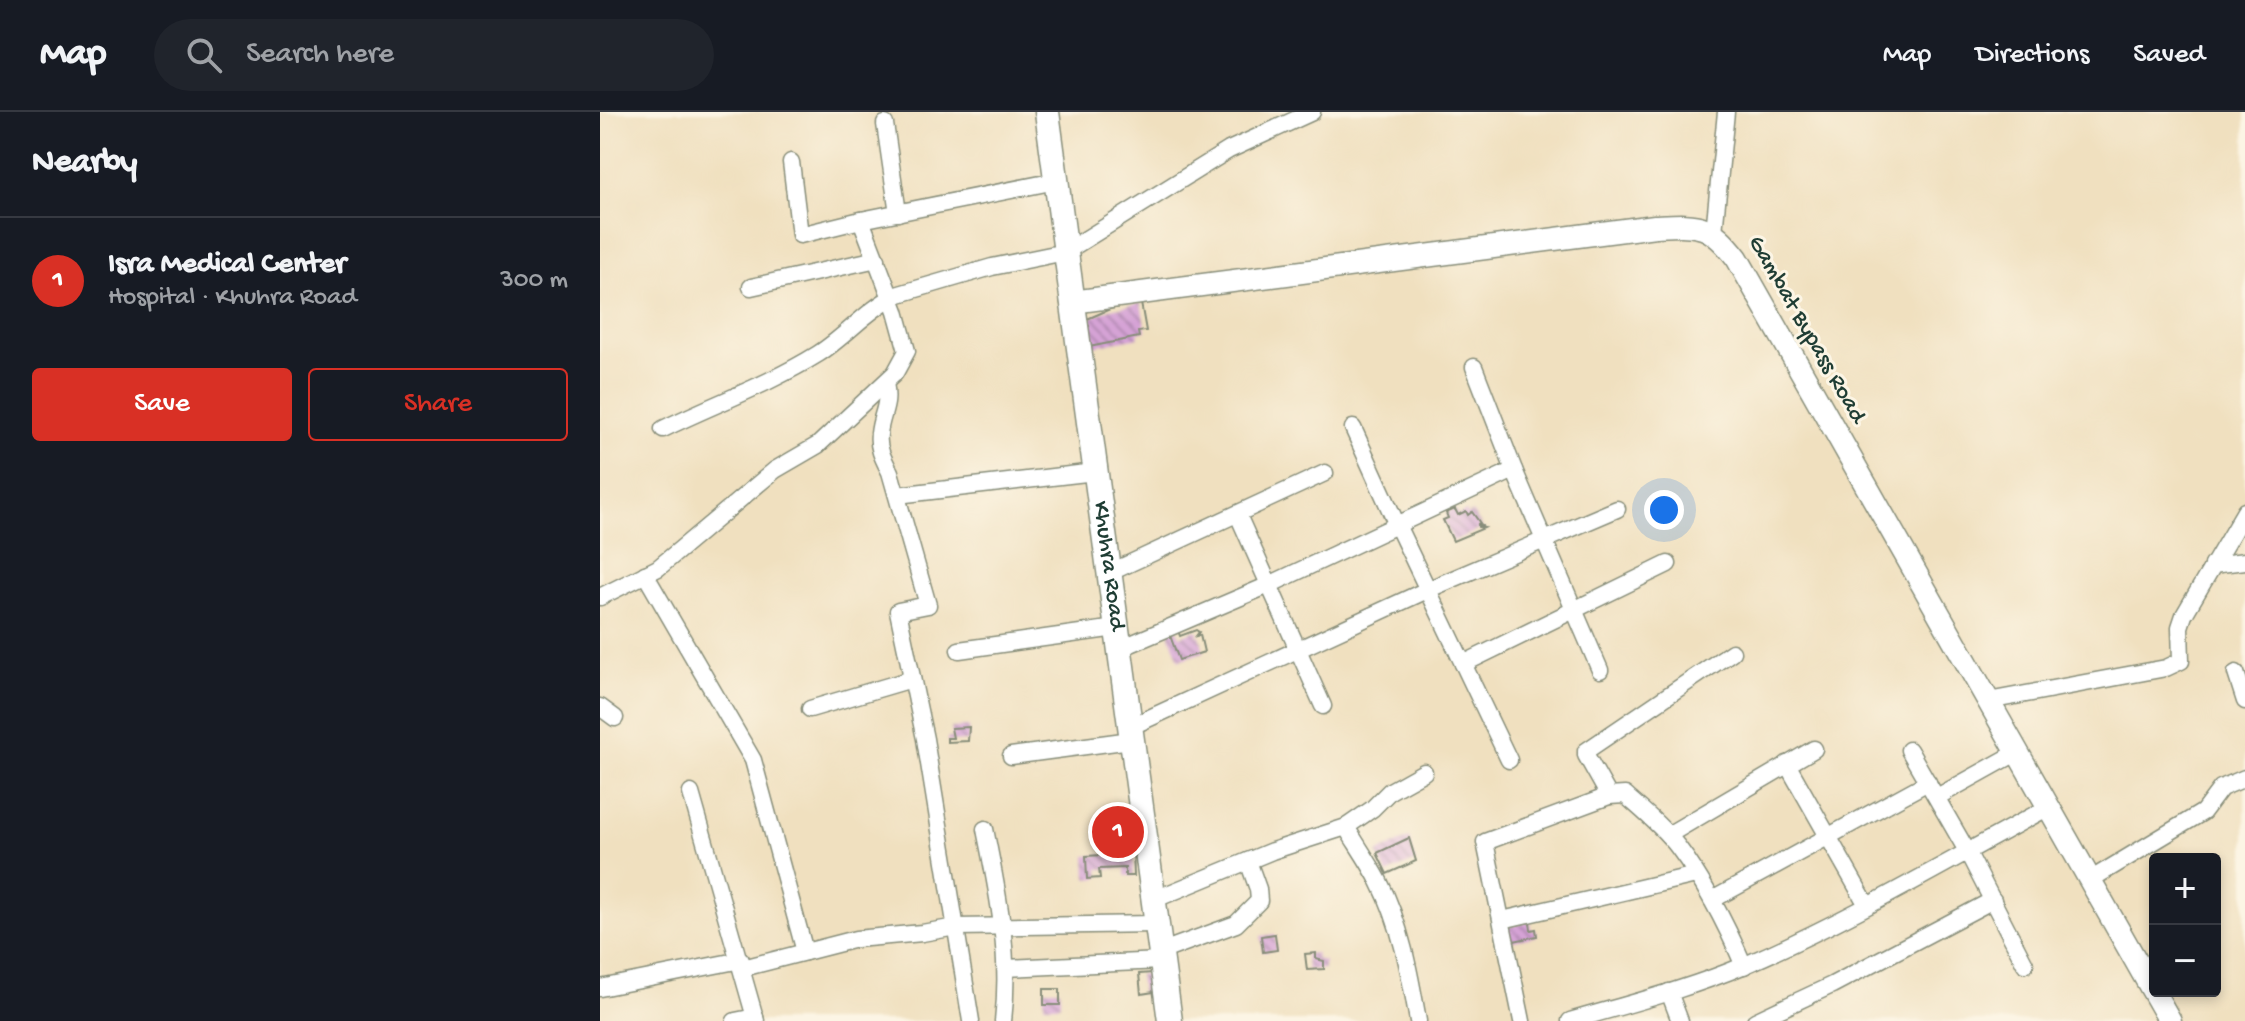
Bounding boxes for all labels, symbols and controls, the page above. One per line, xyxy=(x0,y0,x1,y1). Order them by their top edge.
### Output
search box xyxy=(154,19,714,91)
text: Map xyxy=(40,33,106,77)
icon: search xyxy=(182,33,226,77)
text: Search here xyxy=(246,38,394,73)
text: Map xyxy=(1883,39,1931,72)
text: Directions xyxy=(1975,39,2089,72)
text: Saved xyxy=(2133,39,2205,72)
text: Nearby xyxy=(32,144,137,184)
street label: Gambat Bypass Road xyxy=(1740,231,1873,431)
text: Isra Medical Center xyxy=(108,248,346,283)
text: 1 xyxy=(53,266,63,297)
text: 300 m xyxy=(500,266,568,297)
text: Hospital · Khuhra Road xyxy=(108,283,357,314)
button: Save xyxy=(32,368,292,441)
button: Share xyxy=(308,368,568,441)
your location xyxy=(1644,490,1684,530)
street label: Khuhra Road xyxy=(1085,499,1132,634)
pin: 1 xyxy=(1092,802,1144,862)
map controls xyxy=(2149,853,2221,997)
button: + xyxy=(2149,853,2221,925)
button: − xyxy=(2149,925,2221,997)

